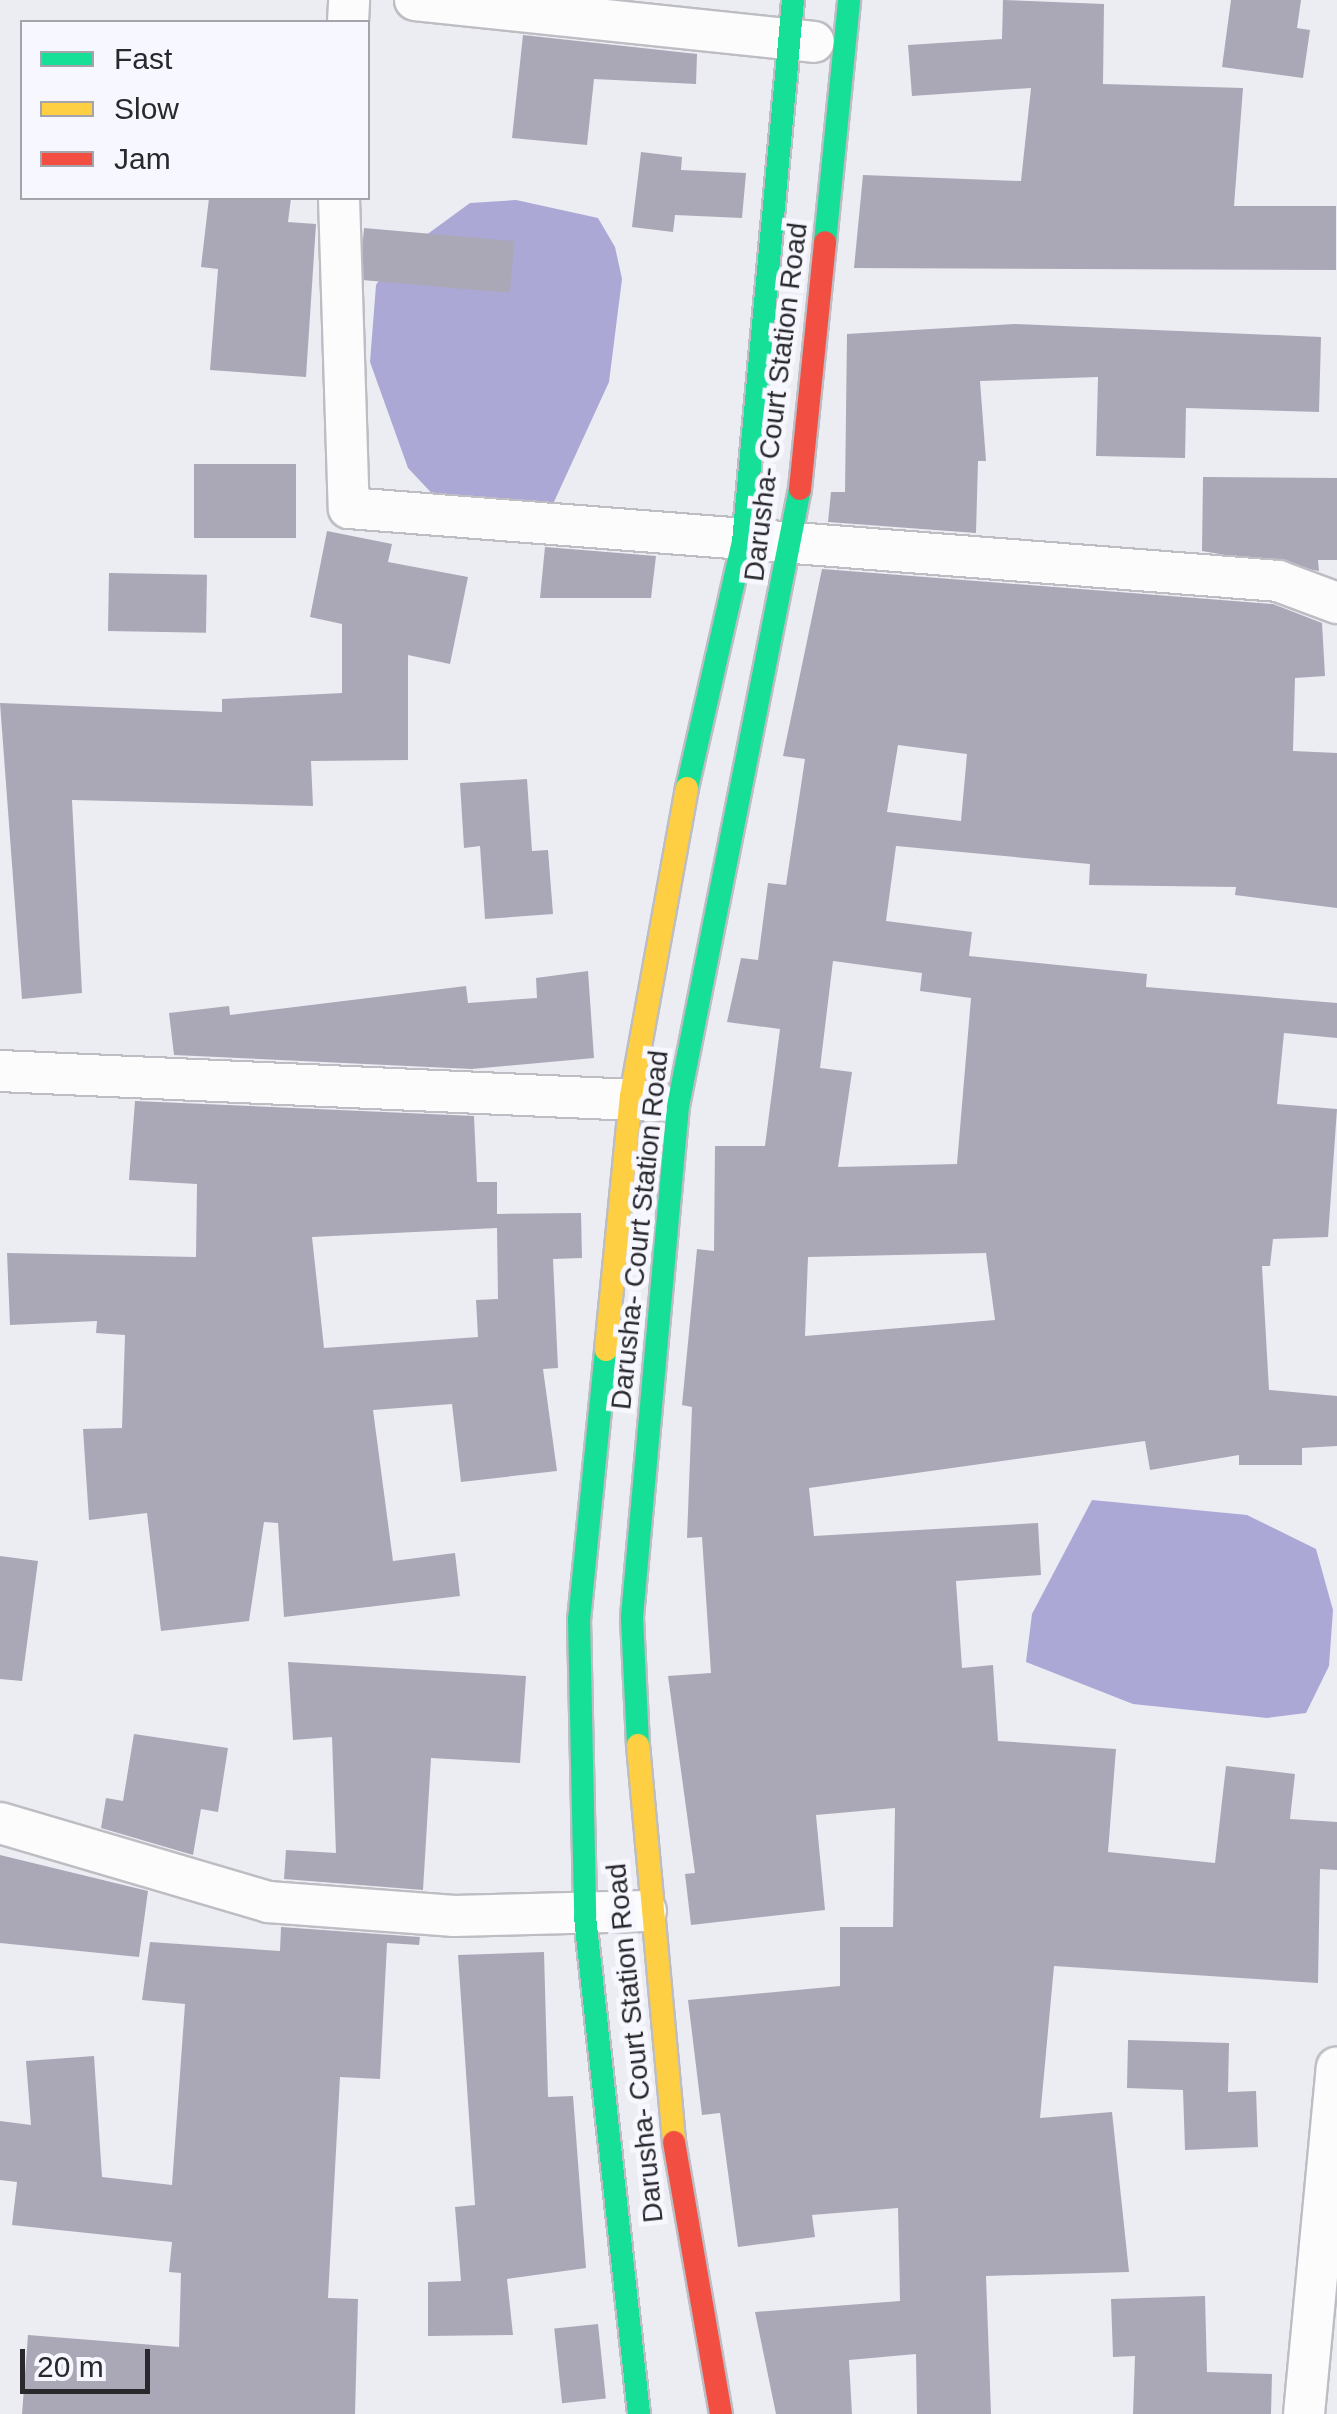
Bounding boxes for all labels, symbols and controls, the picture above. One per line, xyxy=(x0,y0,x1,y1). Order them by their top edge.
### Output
legend xyxy=(20,20,370,200)
text: Fast xyxy=(114,42,172,75)
text: Slow xyxy=(114,92,179,125)
text: Jam xyxy=(114,142,171,175)
street label: Darusha- Court Station Road xyxy=(737,221,815,583)
street label: Darusha- Court Station Road xyxy=(604,1049,676,1411)
street label: Darusha- Court Station Road xyxy=(599,1862,671,2224)
scale bar xyxy=(25,2329,155,2391)
text: 20 m xyxy=(37,2350,104,2383)

